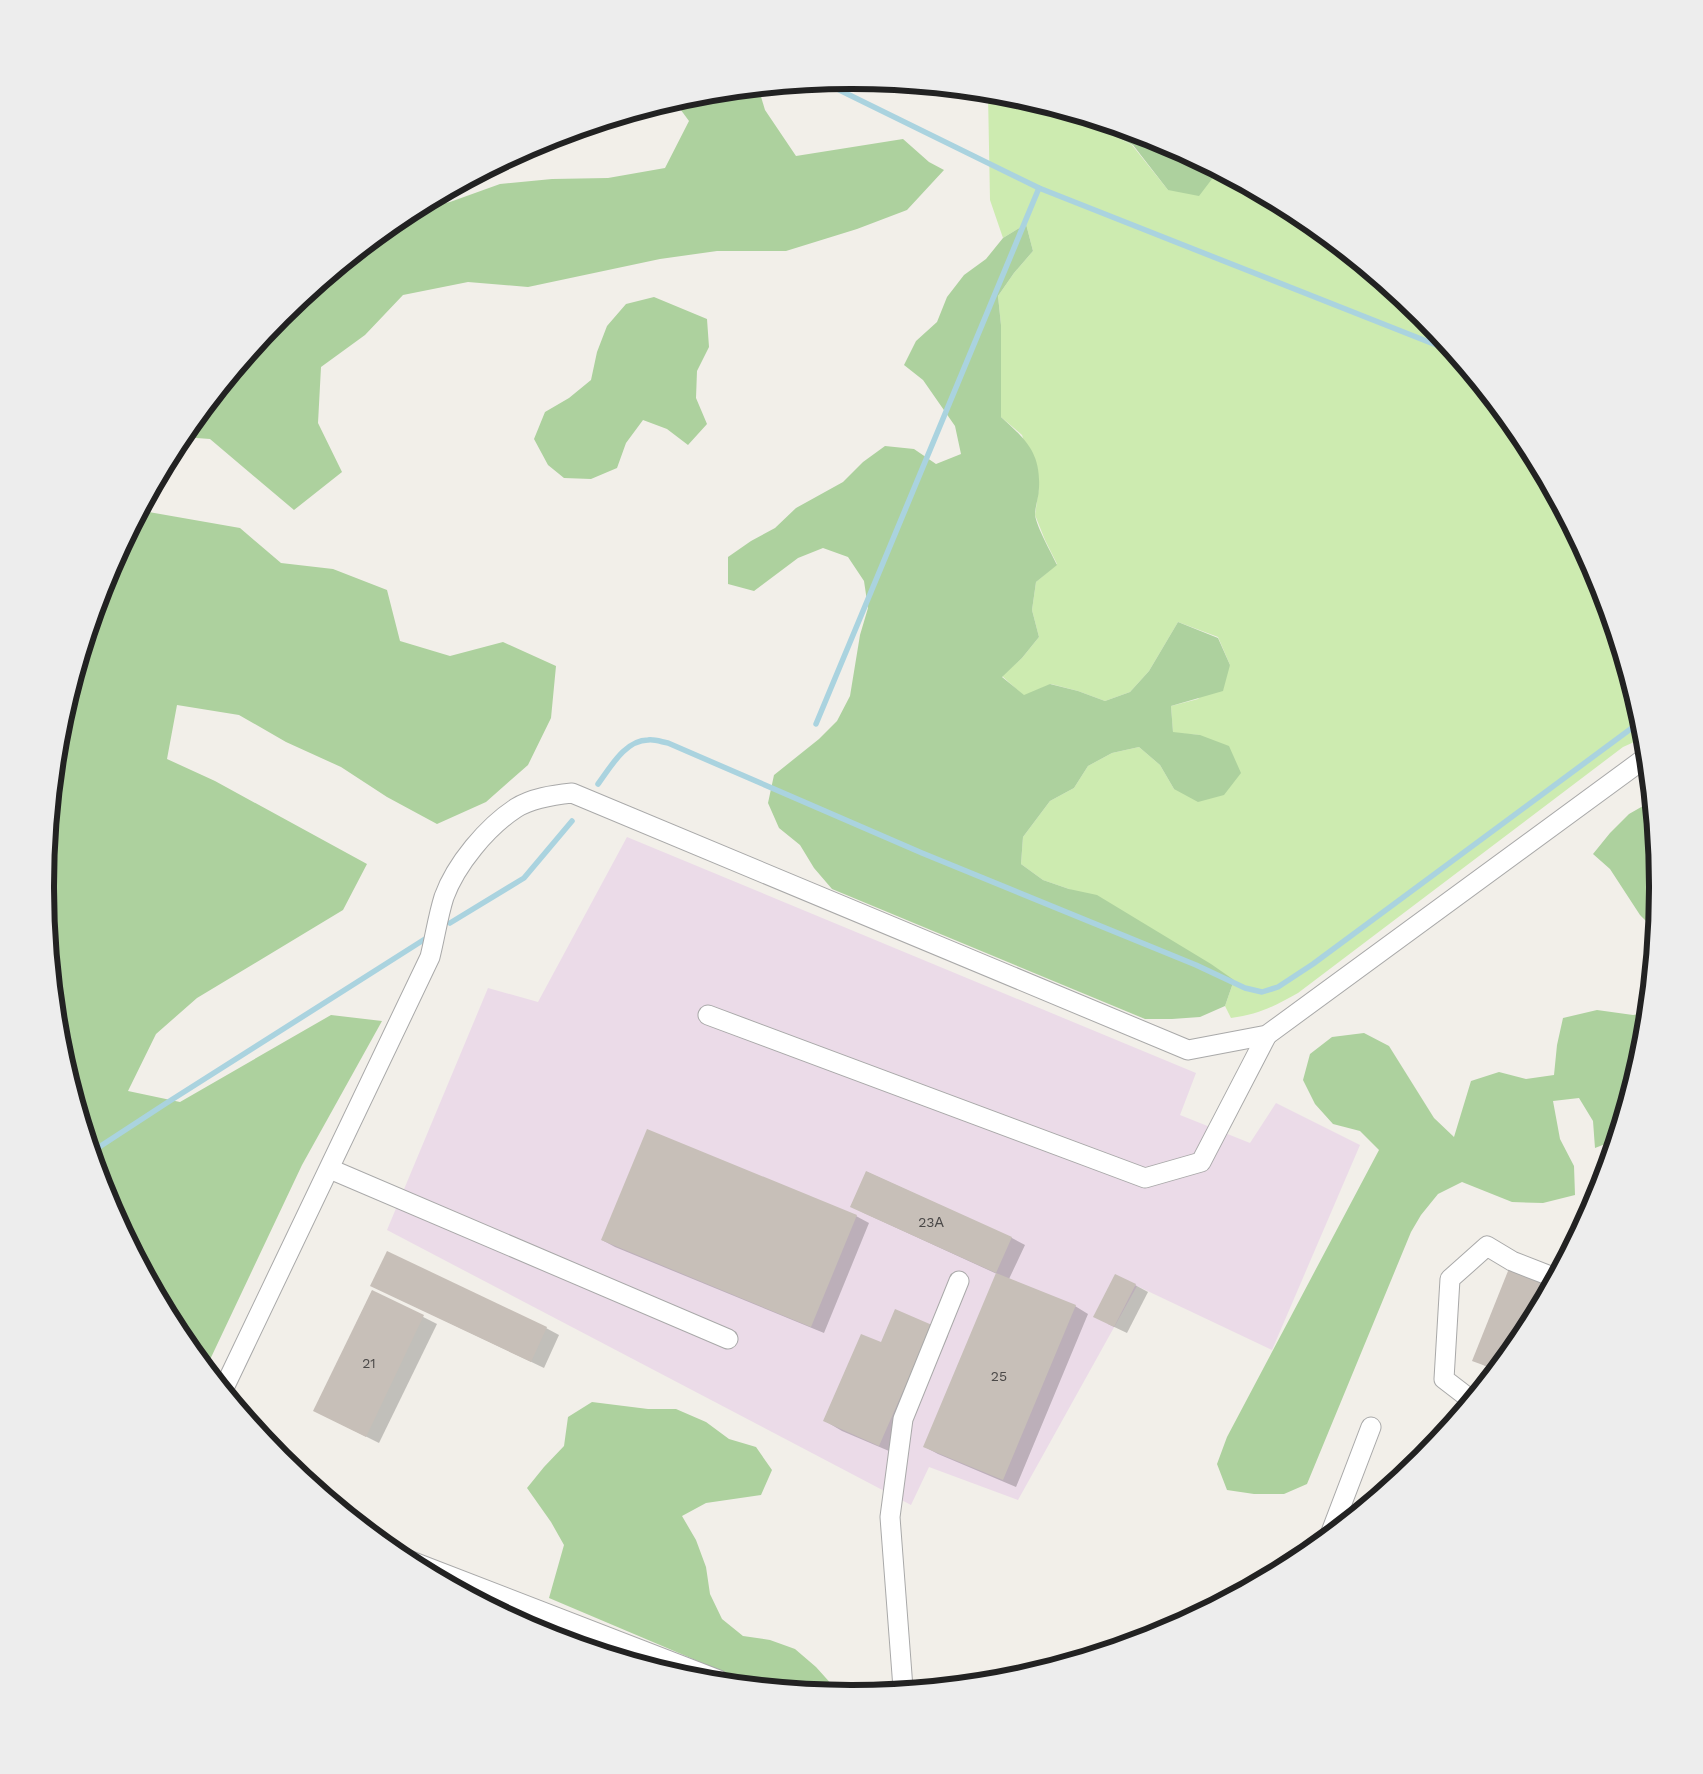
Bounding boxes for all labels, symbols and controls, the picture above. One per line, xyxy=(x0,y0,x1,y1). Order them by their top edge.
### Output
house number: 23А xyxy=(918,1214,944,1230)
house number: 21 xyxy=(362,1355,376,1371)
house number: 25 xyxy=(991,1368,1007,1384)

